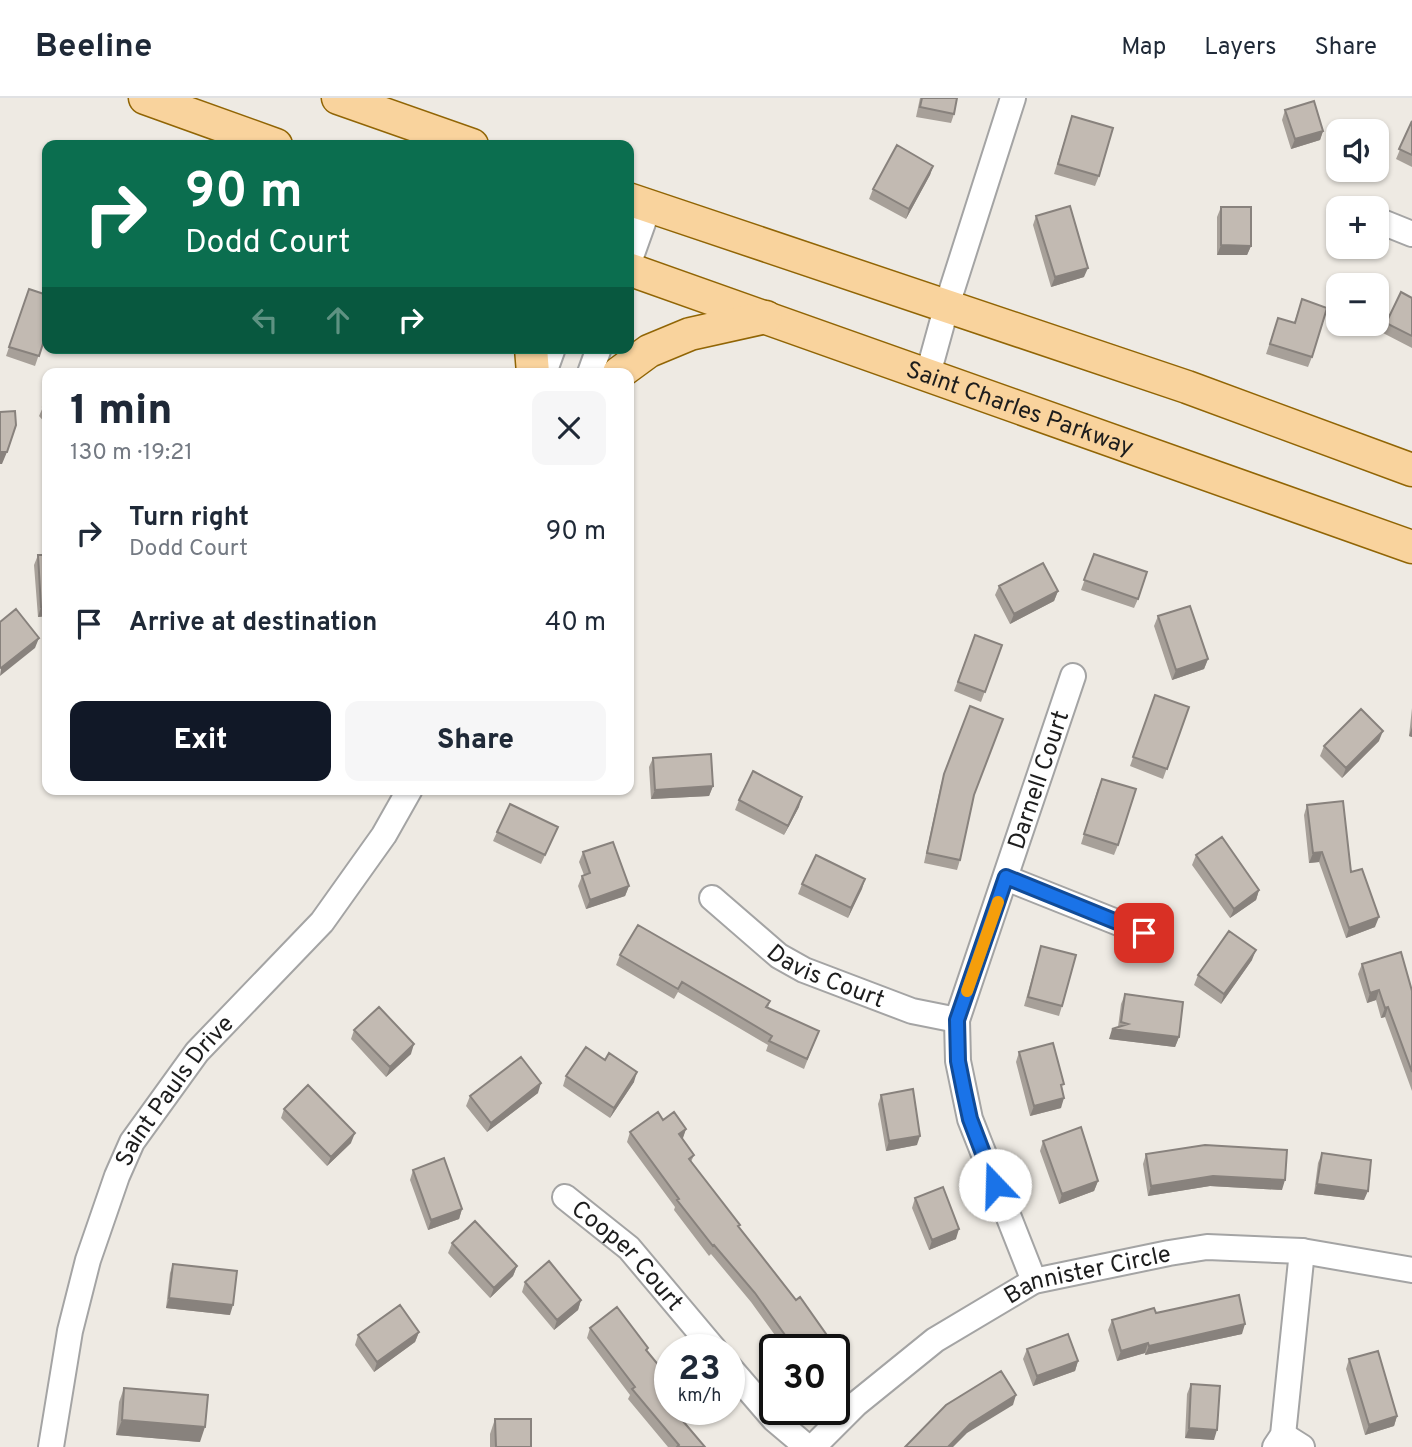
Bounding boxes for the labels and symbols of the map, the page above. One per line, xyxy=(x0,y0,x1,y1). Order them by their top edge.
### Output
street label: Saint Charles Parkway xyxy=(901,356,1137,464)
street label: Darnell Court xyxy=(1003,707,1077,854)
pin xyxy=(1114,903,1174,963)
street label: Davis Court xyxy=(759,939,888,1016)
street label: Saint Pauls Drive xyxy=(110,1010,241,1172)
position arrow xyxy=(958,1148,1032,1222)
street label: Cooper Court xyxy=(564,1195,689,1318)
street label: Bannister Circle xyxy=(999,1240,1174,1312)
speed limit sign: 30 xyxy=(759,1334,850,1425)

